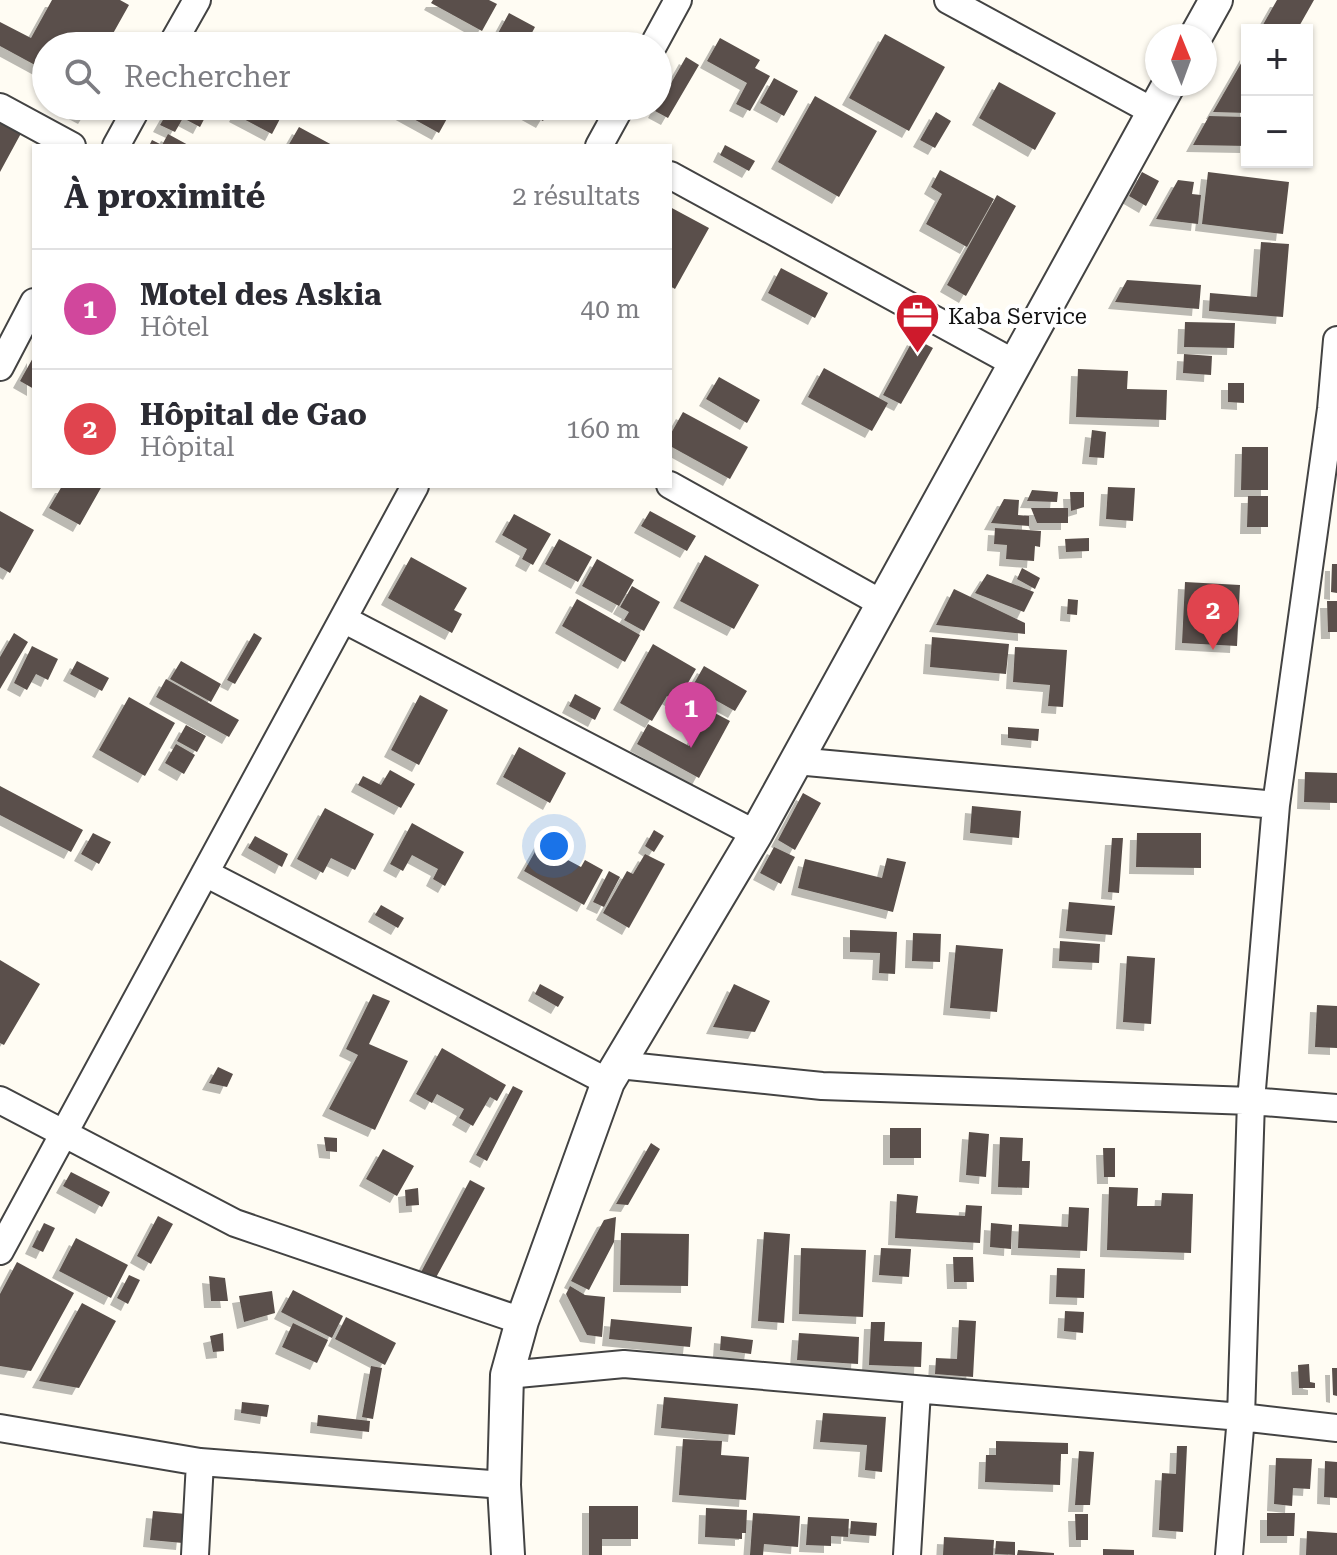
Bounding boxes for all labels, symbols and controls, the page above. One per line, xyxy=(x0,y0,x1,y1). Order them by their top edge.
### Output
north arrow xyxy=(1145,24,1217,96)
map controls xyxy=(1241,24,1313,168)
button: + xyxy=(1241,24,1313,96)
search box xyxy=(32,32,672,120)
icon: search xyxy=(60,54,104,98)
text: Rechercher xyxy=(124,59,291,94)
button: − xyxy=(1241,96,1313,168)
text: À proximité xyxy=(64,176,265,216)
text: 2 résultats xyxy=(512,181,640,211)
text: Motel des Askia xyxy=(140,277,382,312)
office icon: Kaba Service xyxy=(893,292,941,355)
text: 1 xyxy=(83,294,97,324)
text: 40 m xyxy=(581,294,640,324)
place label: Kaba Service xyxy=(948,304,1087,329)
text: Hôtel xyxy=(140,312,209,342)
text: Hôpital de Gao xyxy=(140,397,367,432)
text: 2 xyxy=(83,414,97,444)
text: 160 m xyxy=(566,414,640,444)
text: Hôpital xyxy=(140,432,234,462)
pin: 2 xyxy=(1187,584,1239,650)
pin: 1 xyxy=(665,682,717,748)
your location xyxy=(534,826,574,866)

